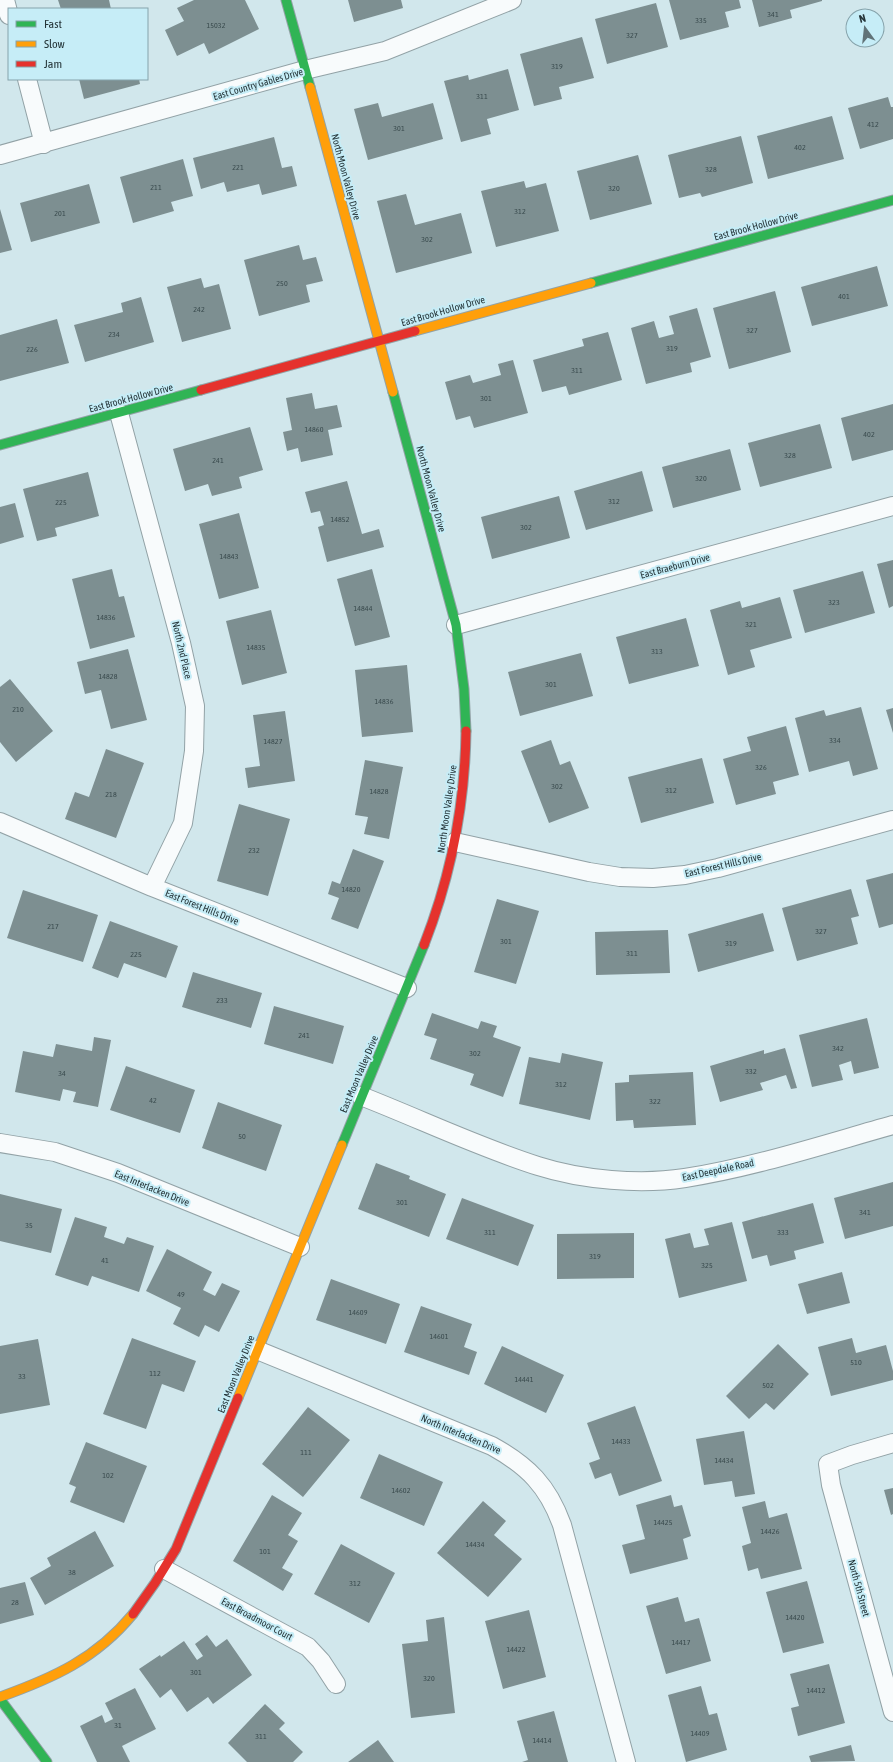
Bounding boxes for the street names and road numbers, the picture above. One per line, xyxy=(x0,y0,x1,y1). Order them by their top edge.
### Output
street label: East Country Gables Drive xyxy=(212,66,305,102)
street label: North Moon Valley Drive xyxy=(329,133,363,222)
street label: East Brook Hollow Drive xyxy=(713,209,800,243)
street label: East Brook Hollow Drive xyxy=(400,294,487,328)
street label: East Brook Hollow Drive xyxy=(88,381,175,415)
street label: North Moon Valley Drive xyxy=(414,445,448,534)
street label: East Braeburn Drive xyxy=(639,551,711,581)
street label: North 2nd Place xyxy=(170,620,194,680)
street label: North Moon Valley Drive xyxy=(435,764,459,854)
street label: East Forest Hills Drive xyxy=(684,851,763,879)
street label: East Forest Hills Drive xyxy=(164,887,241,927)
street label: East Moon Valley Drive xyxy=(338,1033,380,1114)
street label: East Deepdale Road xyxy=(681,1157,755,1183)
street label: East Interlacken Drive xyxy=(113,1168,191,1208)
street label: East Moon Valley Drive xyxy=(215,1333,257,1414)
street label: North Interlacken Drive xyxy=(419,1412,503,1456)
street label: North 5th Street xyxy=(846,1558,872,1618)
street label: East Broadmoor Court xyxy=(219,1596,295,1642)

